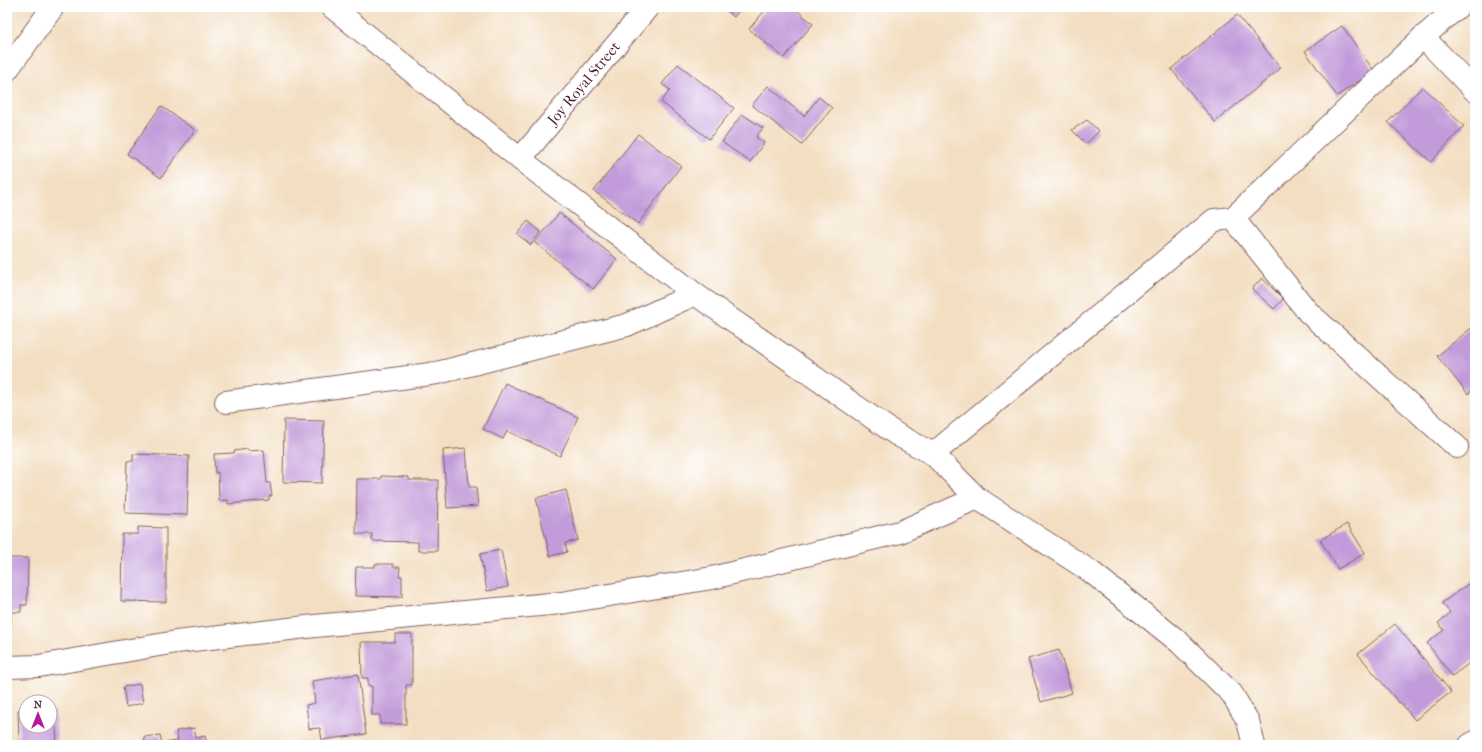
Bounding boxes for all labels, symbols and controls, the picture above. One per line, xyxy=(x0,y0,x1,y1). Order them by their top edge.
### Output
street label: Joy Royal Street xyxy=(543,37,624,129)
north arrow xyxy=(18,694,58,734)
text: N xyxy=(34,698,43,711)

